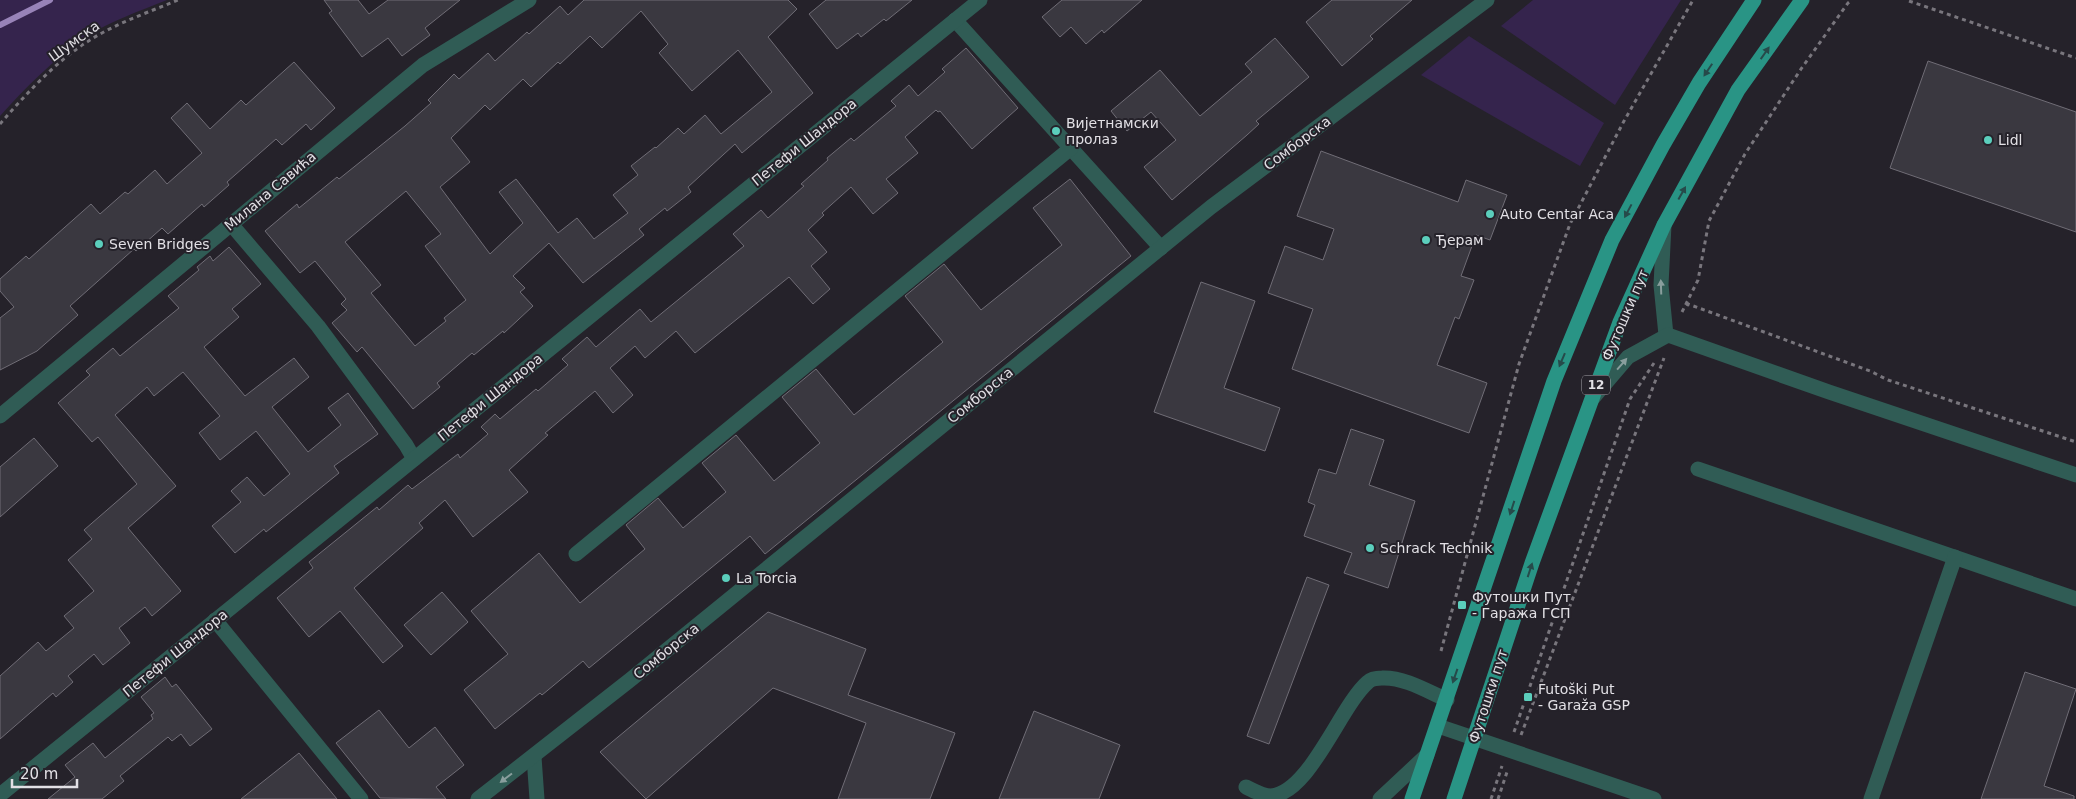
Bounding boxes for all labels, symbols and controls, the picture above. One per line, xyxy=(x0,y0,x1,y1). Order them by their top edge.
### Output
street label: Шумска xyxy=(46,17,102,65)
one-way arrow xyxy=(1760,46,1770,60)
one-way arrow xyxy=(1703,63,1712,76)
street label: Петефи Шандора xyxy=(749,95,859,189)
street label: Сомборска xyxy=(1260,113,1334,173)
place label: Вијетнамски пролаз xyxy=(1066,115,1159,147)
marker: Вијетнамски пролаз xyxy=(1050,125,1062,137)
place label: Lidl xyxy=(1998,132,2022,148)
marker: Lidl xyxy=(1982,134,1994,146)
street label: Милана Савића xyxy=(221,148,319,234)
one-way arrow xyxy=(1678,185,1686,200)
one-way arrow xyxy=(1623,204,1632,218)
place label: Auto Centar Aca xyxy=(1500,206,1614,222)
marker: Auto Centar Aca xyxy=(1484,208,1496,220)
place label: Ђерам xyxy=(1435,232,1484,248)
marker: Ђерам xyxy=(1420,234,1432,246)
place label: Seven Bridges xyxy=(109,236,210,252)
marker: Seven Bridges xyxy=(93,238,105,250)
street label: Футошки пут xyxy=(1599,267,1651,363)
one-way arrow xyxy=(1657,278,1665,294)
street label: Петефи Шандора xyxy=(435,350,545,444)
one-way arrow xyxy=(1558,353,1566,367)
one-way arrow xyxy=(1616,358,1628,370)
street label: Сомборска xyxy=(944,364,1016,426)
road number: 12 xyxy=(1582,376,1610,394)
one-way arrow xyxy=(1508,500,1515,515)
place label: Schrack Technik xyxy=(1380,540,1493,556)
marker: Schrack Technik xyxy=(1364,542,1376,554)
one-way arrow xyxy=(1526,562,1534,577)
place label: La Torcia xyxy=(736,570,797,586)
marker: La Torcia xyxy=(720,572,732,584)
place label: Футошки Пут - Гаража ГСП xyxy=(1472,589,1571,621)
marker: Футошки Пут - Гаража ГСП xyxy=(1456,599,1468,611)
street label: Петефи Шандора xyxy=(120,606,230,700)
street label: Сомборска xyxy=(630,620,702,682)
street label: Футошки пут xyxy=(1465,647,1511,745)
one-way arrow xyxy=(1451,669,1459,684)
place label: Futoški Put - Garaža GSP xyxy=(1538,681,1630,713)
marker: Futoški Put - Garaža GSP xyxy=(1522,691,1534,703)
scale bar xyxy=(12,756,78,788)
text: 20 m xyxy=(20,765,58,783)
one-way arrow xyxy=(499,773,513,783)

